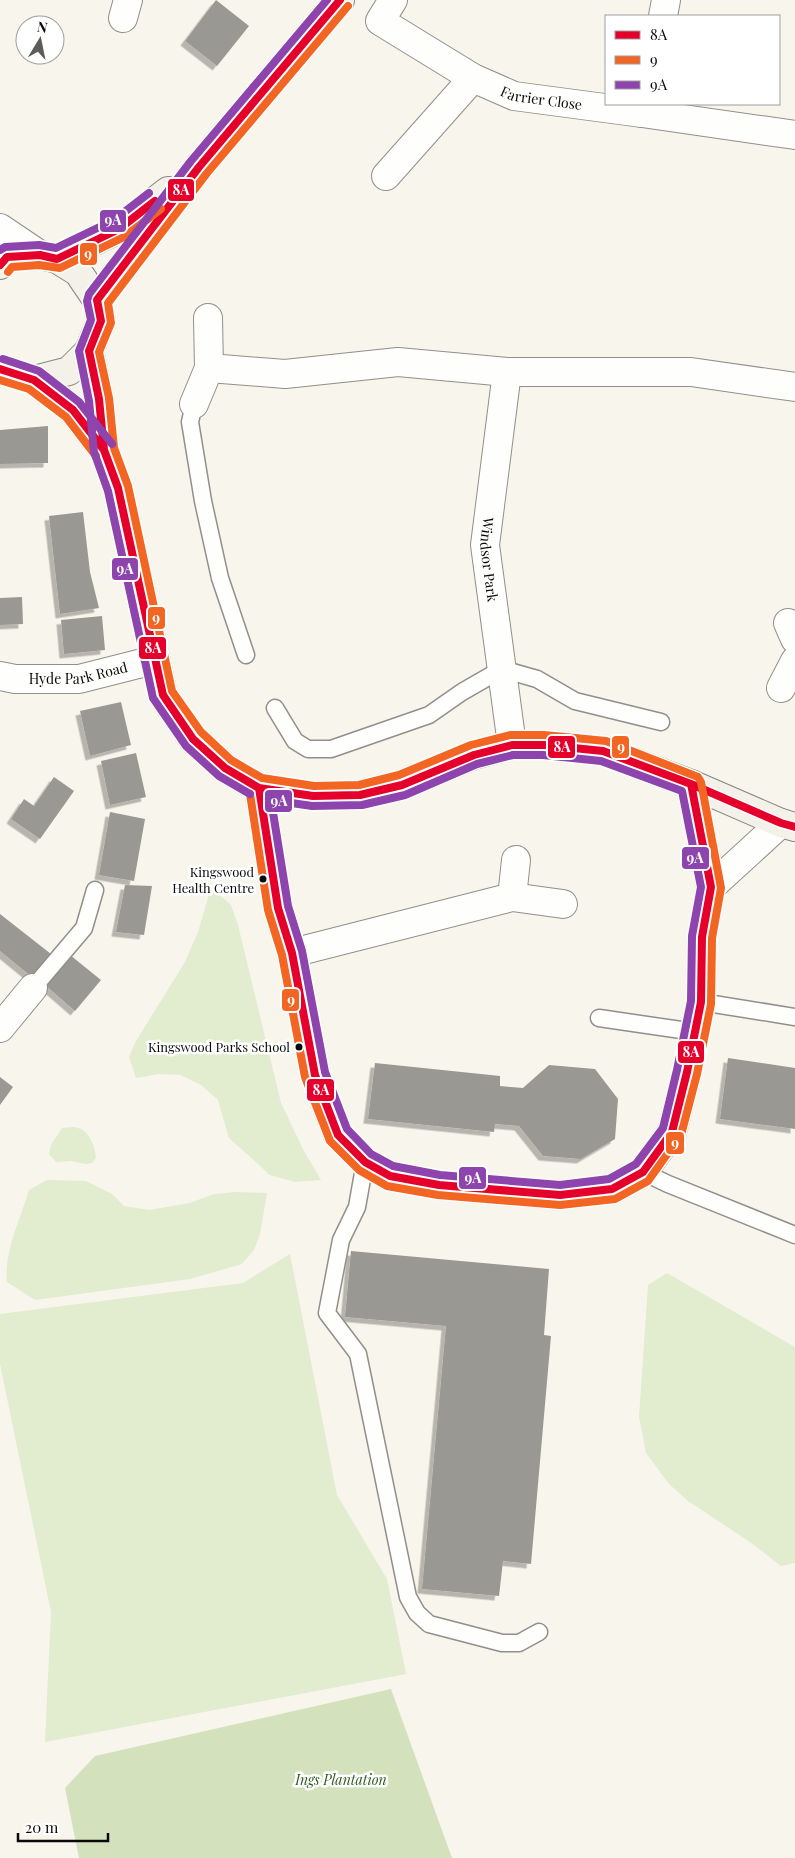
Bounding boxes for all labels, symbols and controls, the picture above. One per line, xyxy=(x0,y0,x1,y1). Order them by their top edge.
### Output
north arrow xyxy=(15,15,65,65)
legend xyxy=(605,15,780,105)
text: N xyxy=(36,16,49,37)
text: 8A xyxy=(650,24,668,44)
text: 9 xyxy=(650,49,658,69)
text: 9A xyxy=(650,74,668,94)
street label: Farrier Close xyxy=(498,81,583,114)
line badge: 8A xyxy=(167,178,195,202)
text: 8A xyxy=(172,180,190,199)
line badge: 9A xyxy=(99,209,127,233)
text: 9A xyxy=(104,210,122,229)
line badge: 9 xyxy=(79,242,98,266)
text: 9 xyxy=(84,244,92,263)
street label: Windsor Park xyxy=(476,515,503,603)
line badge: 9A xyxy=(111,557,139,581)
text: 9A xyxy=(116,559,134,578)
line badge: 9 xyxy=(147,606,166,630)
text: 9 xyxy=(152,608,160,627)
line badge: 8A xyxy=(138,636,167,660)
text: 8A xyxy=(144,638,162,657)
street label: Hyde Park Road xyxy=(29,657,129,688)
line badge: 8A xyxy=(547,735,576,759)
line badge: 9 xyxy=(611,735,630,759)
text: 8A xyxy=(553,737,571,756)
text: 9 xyxy=(617,737,625,756)
line badge: 9A xyxy=(264,789,293,813)
text: 9A xyxy=(270,791,288,810)
line badge: 9A xyxy=(681,846,710,870)
text: 9A xyxy=(686,848,704,867)
place label: Kingswood Health Centre xyxy=(172,863,254,896)
marker: Kingswood Health Centre xyxy=(258,874,268,884)
line badge: 9 xyxy=(281,988,300,1012)
text: 9 xyxy=(287,990,295,1009)
place label: Kingswood Parks School xyxy=(148,1038,290,1055)
line badge: 8A xyxy=(677,1040,705,1064)
marker: Kingswood Parks School xyxy=(294,1042,304,1052)
text: 8A xyxy=(682,1042,700,1061)
line badge: 8A xyxy=(306,1078,335,1102)
text: 8A xyxy=(312,1080,330,1099)
line badge: 9 xyxy=(665,1131,685,1155)
text: 9 xyxy=(671,1133,679,1152)
line badge: 9A xyxy=(458,1166,487,1190)
text: 9A xyxy=(464,1168,482,1187)
park label: Ings Plantation xyxy=(294,1770,387,1789)
scale bar xyxy=(18,1810,108,1842)
text: 20 m xyxy=(25,1817,59,1837)

